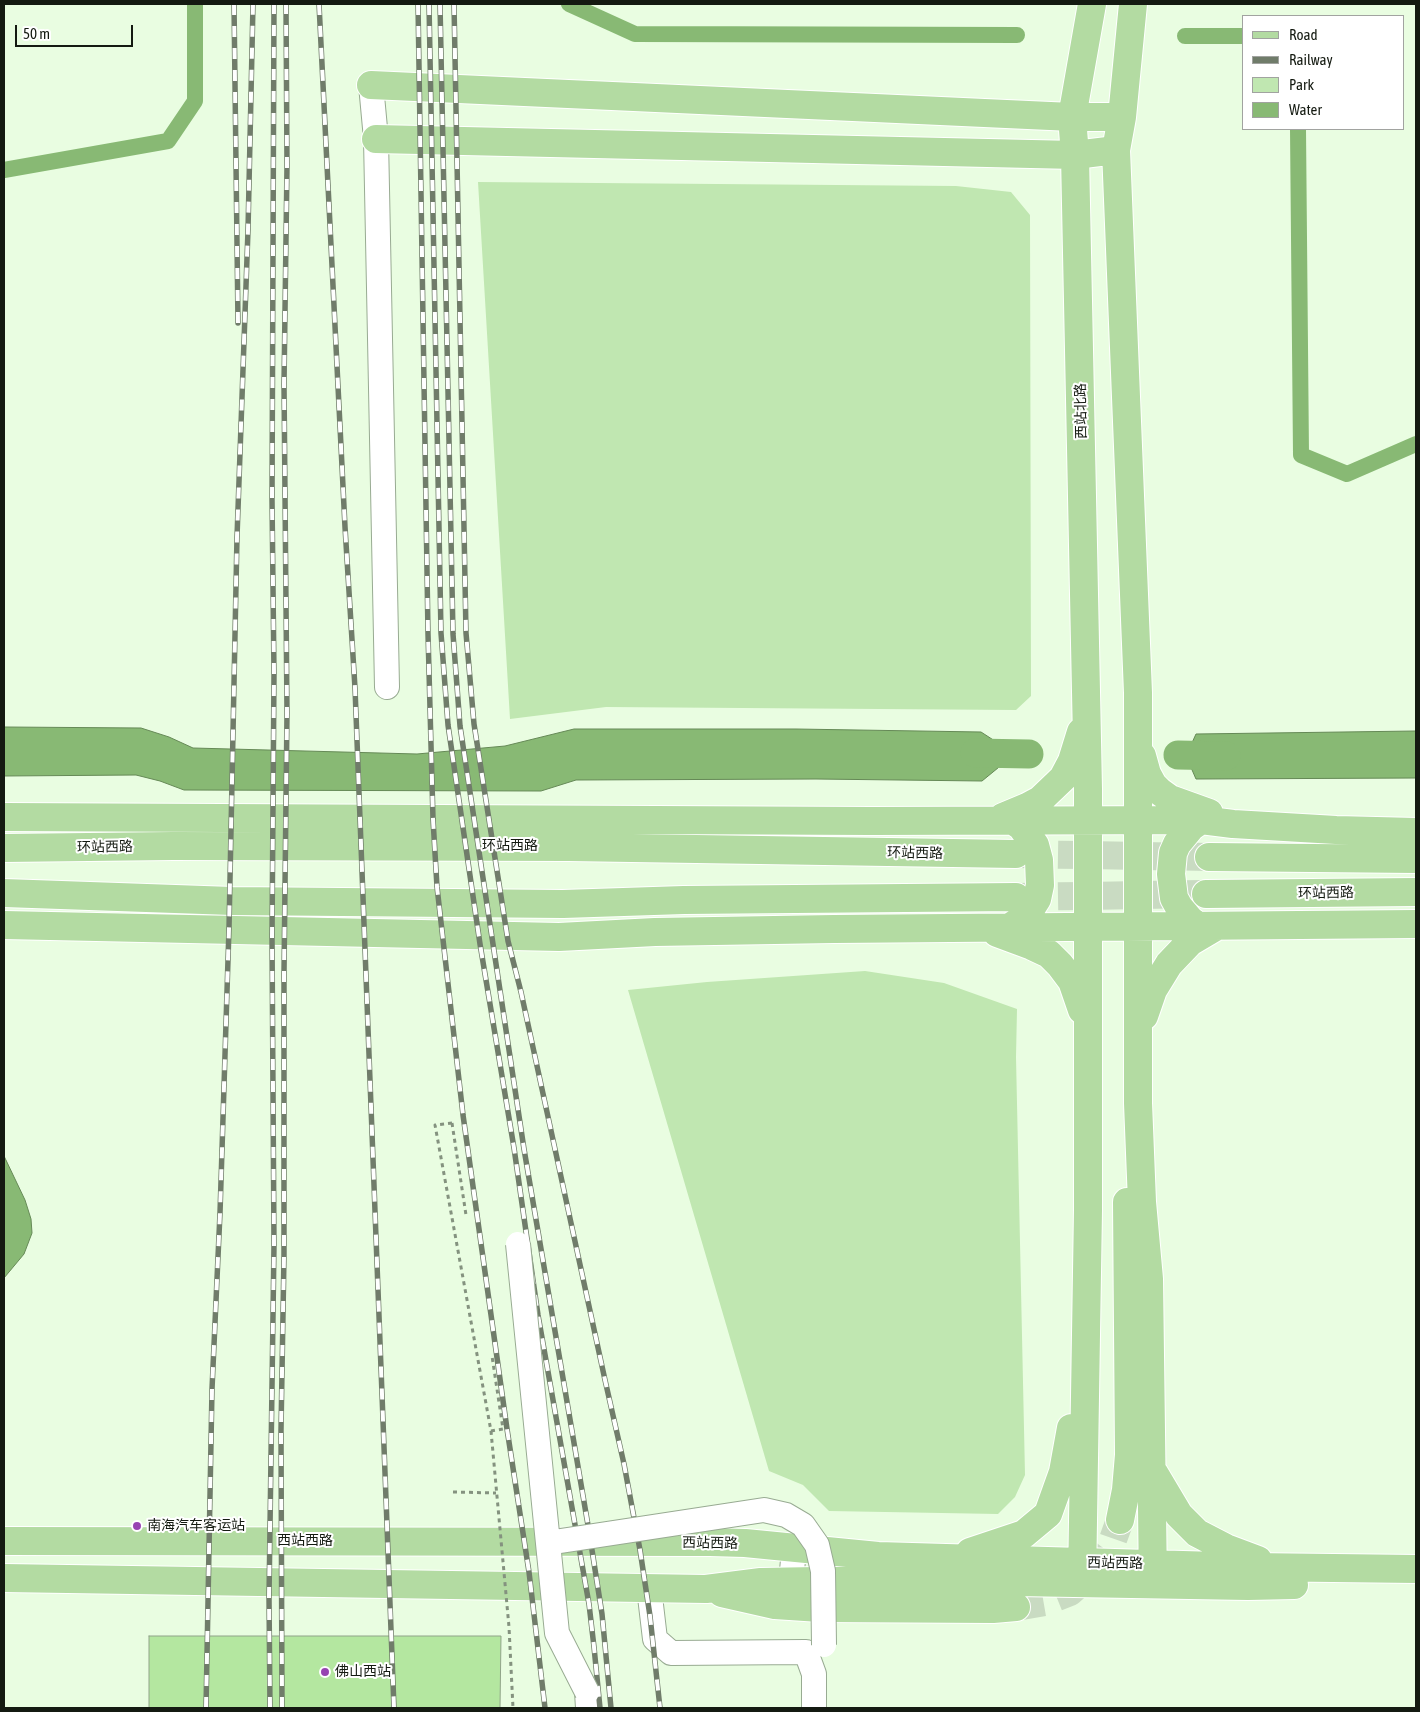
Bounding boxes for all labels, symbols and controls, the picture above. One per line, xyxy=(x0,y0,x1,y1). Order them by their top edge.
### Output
scale bar xyxy=(18,15,135,47)
legend xyxy=(1242,15,1405,130)
text: 50 m xyxy=(23,25,50,42)
text: Road xyxy=(1289,26,1318,43)
text: Railway xyxy=(1289,51,1333,68)
text: Park xyxy=(1289,76,1314,93)
text: Water xyxy=(1289,101,1322,118)
street label: 西站北路 xyxy=(1072,383,1090,439)
street label: 环站西路 xyxy=(77,838,133,856)
street label: 环站西路 xyxy=(482,838,538,854)
street label: 环站西路 xyxy=(887,844,943,862)
street label: 环站西路 xyxy=(1298,884,1354,902)
place label: 南海汽车客运站 xyxy=(147,1518,245,1534)
marker: 南海汽车客运站 xyxy=(131,1520,143,1532)
street label: 西站西路 xyxy=(277,1533,333,1549)
street label: 西站西路 xyxy=(682,1534,738,1552)
street label: 西站西路 xyxy=(1087,1554,1143,1572)
place label: 佛山西站 xyxy=(335,1664,391,1680)
marker: 佛山西站 xyxy=(319,1666,331,1678)

